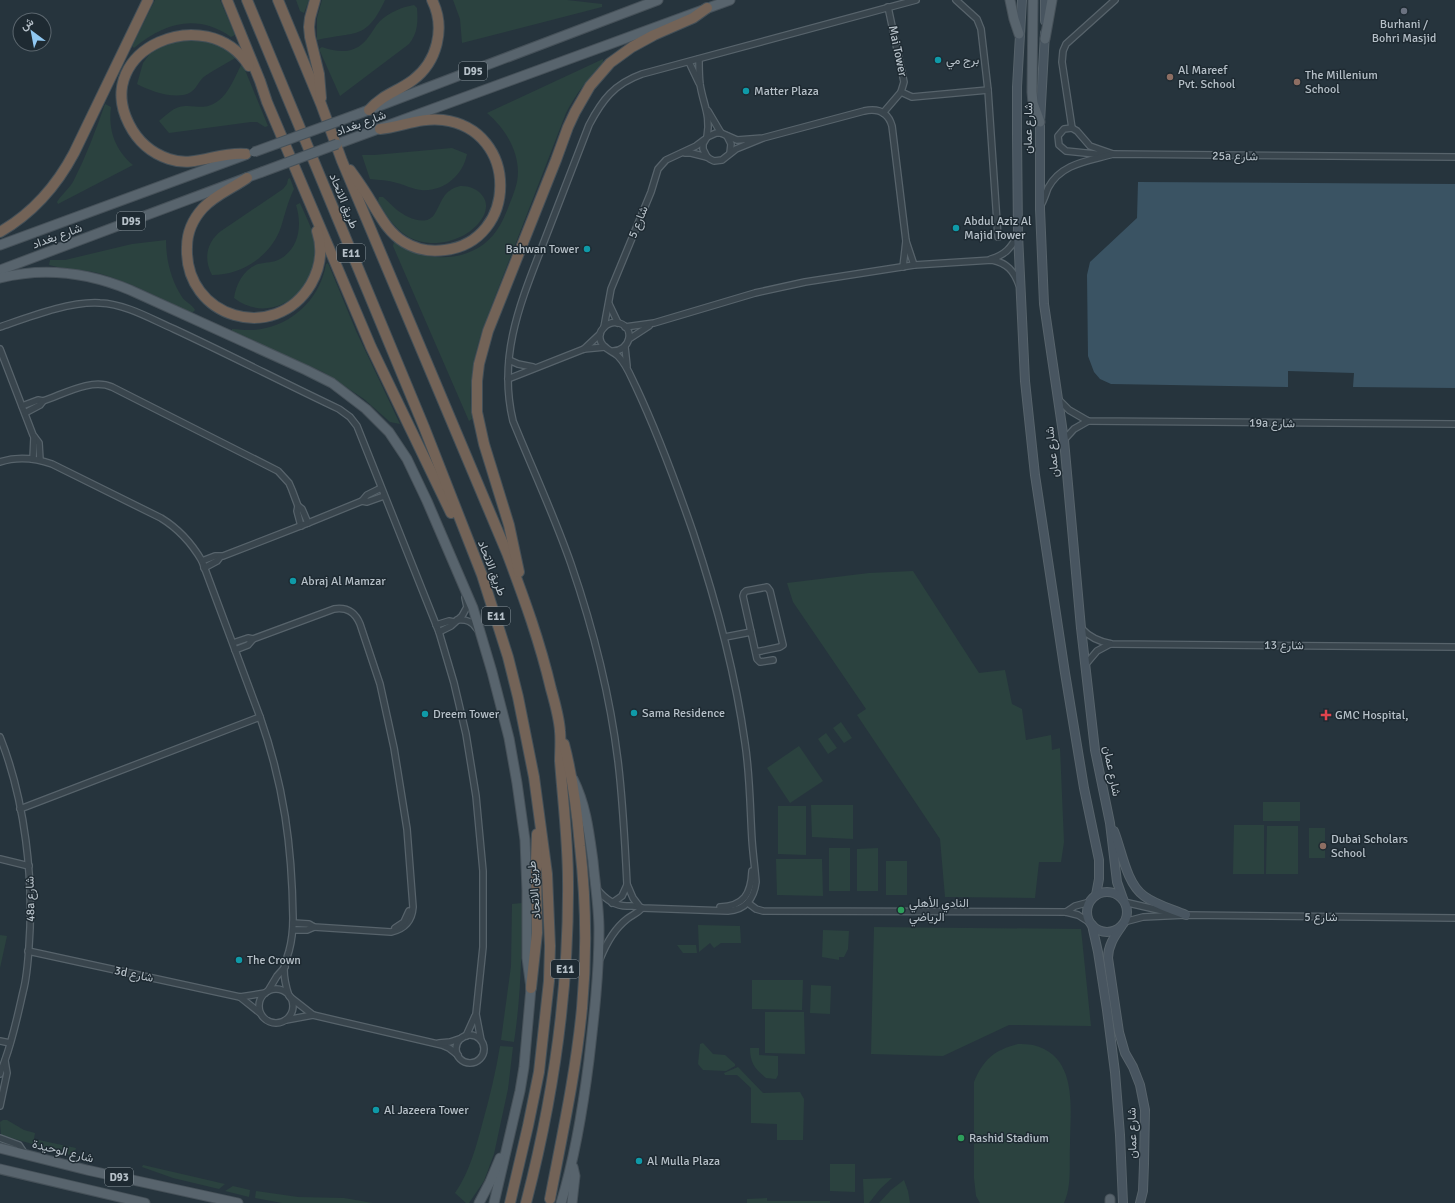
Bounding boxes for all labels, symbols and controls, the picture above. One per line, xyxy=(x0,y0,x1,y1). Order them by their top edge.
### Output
marker: Burhani / Bohri Masjid xyxy=(1399,6,1409,16)
north arrow xyxy=(12,12,52,52)
text: ش xyxy=(18,15,36,33)
place label: Burhani / Bohri Masjid xyxy=(1372,17,1436,46)
street label: Mai Tower xyxy=(885,24,910,78)
place label: برج مي xyxy=(946,53,979,70)
marker: برج مي xyxy=(933,55,943,65)
road number: D95 xyxy=(459,62,487,80)
place label: Al Mareef Pvt. School xyxy=(1178,63,1236,92)
place label: The Millenium School xyxy=(1305,68,1378,97)
marker: Al Mareef Pvt. School xyxy=(1165,72,1175,82)
marker: The Millenium School xyxy=(1292,77,1302,87)
place label: Matter Plaza xyxy=(754,84,819,99)
marker: Matter Plaza xyxy=(741,86,751,96)
street label: شارع عمان xyxy=(1021,102,1037,154)
street label: شارع بغداد xyxy=(334,108,389,140)
street label: 25a شارع xyxy=(1212,149,1258,165)
street label: طريق الاتحاد xyxy=(326,171,362,231)
street label: شارع 5 xyxy=(625,204,653,241)
road number: D95 xyxy=(117,212,145,230)
place label: Abdul Aziz Al Majid Tower xyxy=(964,214,1032,243)
street label: شارع بغداد xyxy=(30,221,85,253)
marker: Abdul Aziz Al Majid Tower xyxy=(951,223,961,233)
place label: Bahwan Tower xyxy=(506,242,580,257)
road number: E11 xyxy=(337,244,365,262)
marker: Bahwan Tower xyxy=(582,244,592,254)
street label: 19a شارع xyxy=(1249,416,1295,432)
street label: شارع عمان xyxy=(1042,426,1064,478)
street label: طريق الاتحاد xyxy=(474,538,509,598)
place label: Abraj Al Mamzar xyxy=(301,574,386,589)
marker: Abraj Al Mamzar xyxy=(288,576,298,586)
road number: E11 xyxy=(482,607,510,625)
street label: شارع 13 xyxy=(1264,638,1304,654)
place label: Sama Residence xyxy=(642,706,725,721)
place label: Dreem Tower xyxy=(433,707,500,722)
marker: Sama Residence xyxy=(629,708,639,718)
place label: GMC Hospital, xyxy=(1335,708,1408,723)
marker: Dreem Tower xyxy=(420,709,430,719)
marker: GMC Hospital, xyxy=(1320,709,1332,721)
street label: شارع عمان xyxy=(1098,745,1124,798)
place label: Dubai Scholars School xyxy=(1331,832,1408,861)
marker: Dubai Scholars School xyxy=(1318,841,1328,851)
street label: طريق الاتحاد xyxy=(524,860,545,920)
street label: 48a شارع xyxy=(23,876,39,922)
place label: النادي الأهلي الرياضي xyxy=(909,896,969,927)
marker: النادي الأهلي الرياضي xyxy=(896,905,906,915)
street label: شارع 5 xyxy=(1304,910,1338,926)
place label: The Crown xyxy=(247,953,301,968)
marker: The Crown xyxy=(234,955,244,965)
road number: E11 xyxy=(551,960,579,978)
street label: 3d شارع xyxy=(113,963,155,987)
place label: Al Jazeera Tower xyxy=(384,1103,469,1118)
marker: Al Jazeera Tower xyxy=(371,1105,381,1115)
street label: شارع عمان xyxy=(1125,1107,1141,1159)
place label: Rashid Stadium xyxy=(969,1131,1049,1146)
marker: Rashid Stadium xyxy=(956,1133,966,1143)
street label: شارع الوحيدة xyxy=(30,1137,95,1167)
place label: Al Mulla Plaza xyxy=(647,1154,720,1169)
marker: Al Mulla Plaza xyxy=(634,1156,644,1166)
road number: D93 xyxy=(105,1168,133,1186)

